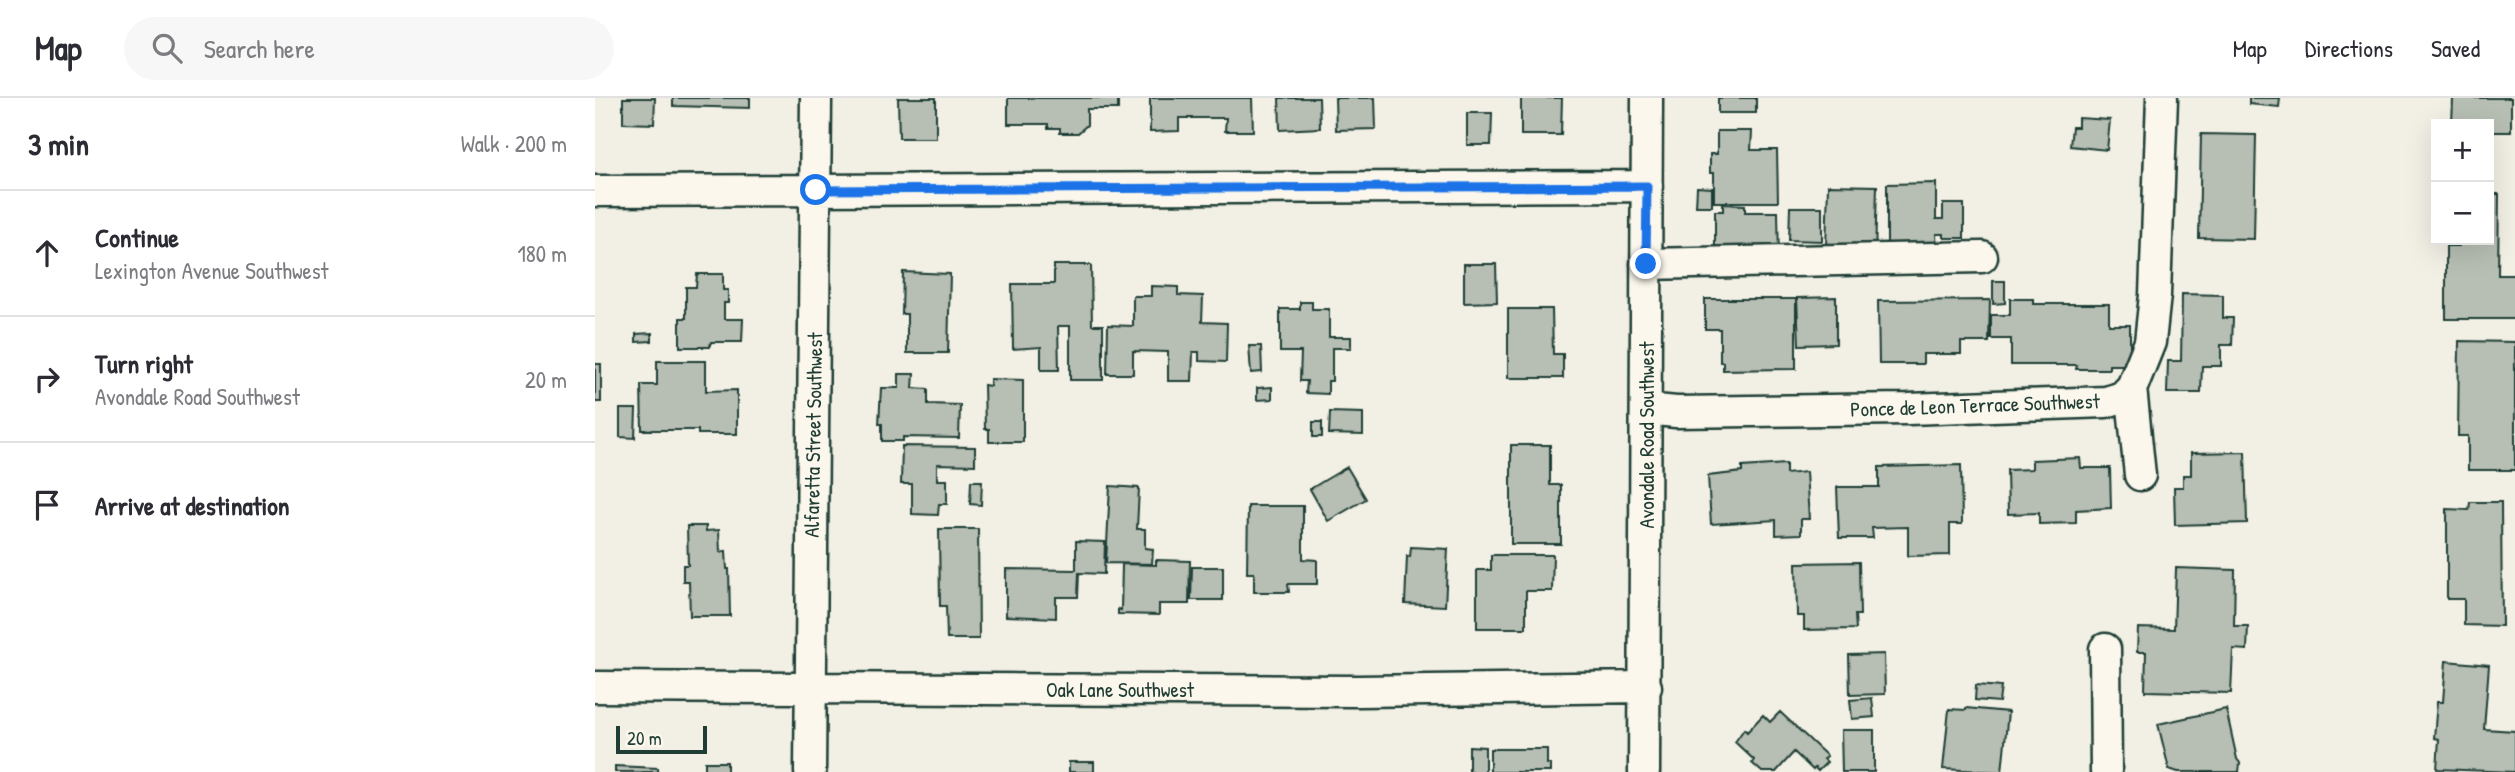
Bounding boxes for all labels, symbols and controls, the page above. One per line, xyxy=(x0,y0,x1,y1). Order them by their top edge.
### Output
search box xyxy=(124,17,614,80)
text: Map xyxy=(35,26,82,70)
icon: search xyxy=(148,29,186,67)
text: Search here xyxy=(204,31,315,66)
text: Map xyxy=(2233,32,2267,64)
text: Directions xyxy=(2305,32,2393,64)
text: Saved xyxy=(2431,32,2480,64)
map controls xyxy=(2431,119,2494,245)
button: + xyxy=(2431,119,2494,182)
text: 3 min xyxy=(28,124,89,164)
text: Walk · 200 m xyxy=(461,128,567,159)
route start xyxy=(800,174,831,205)
button: − xyxy=(2431,182,2494,245)
text: Continue xyxy=(95,220,179,255)
icon: ahead xyxy=(28,234,66,272)
text: 180 m xyxy=(517,238,567,269)
route end xyxy=(1630,248,1661,279)
text: Lexington Avenue Southwest xyxy=(95,255,328,286)
street label: Alfaretta Street Southwest xyxy=(797,331,829,538)
street label: Avondale Road Southwest xyxy=(1632,341,1661,528)
text: Turn right xyxy=(95,346,193,381)
icon: right xyxy=(28,360,66,398)
text: 20 m xyxy=(525,364,567,395)
text: Avondale Road Southwest xyxy=(95,381,300,412)
street label: Ponce de Leon Terrace Southwest xyxy=(1850,386,2101,424)
icon: arrive xyxy=(28,486,66,524)
text: Arrive at destination xyxy=(95,488,290,523)
street label: Oak Lane Southwest xyxy=(1046,675,1195,704)
scale bar xyxy=(616,723,707,755)
text: 20 m xyxy=(627,725,662,751)

